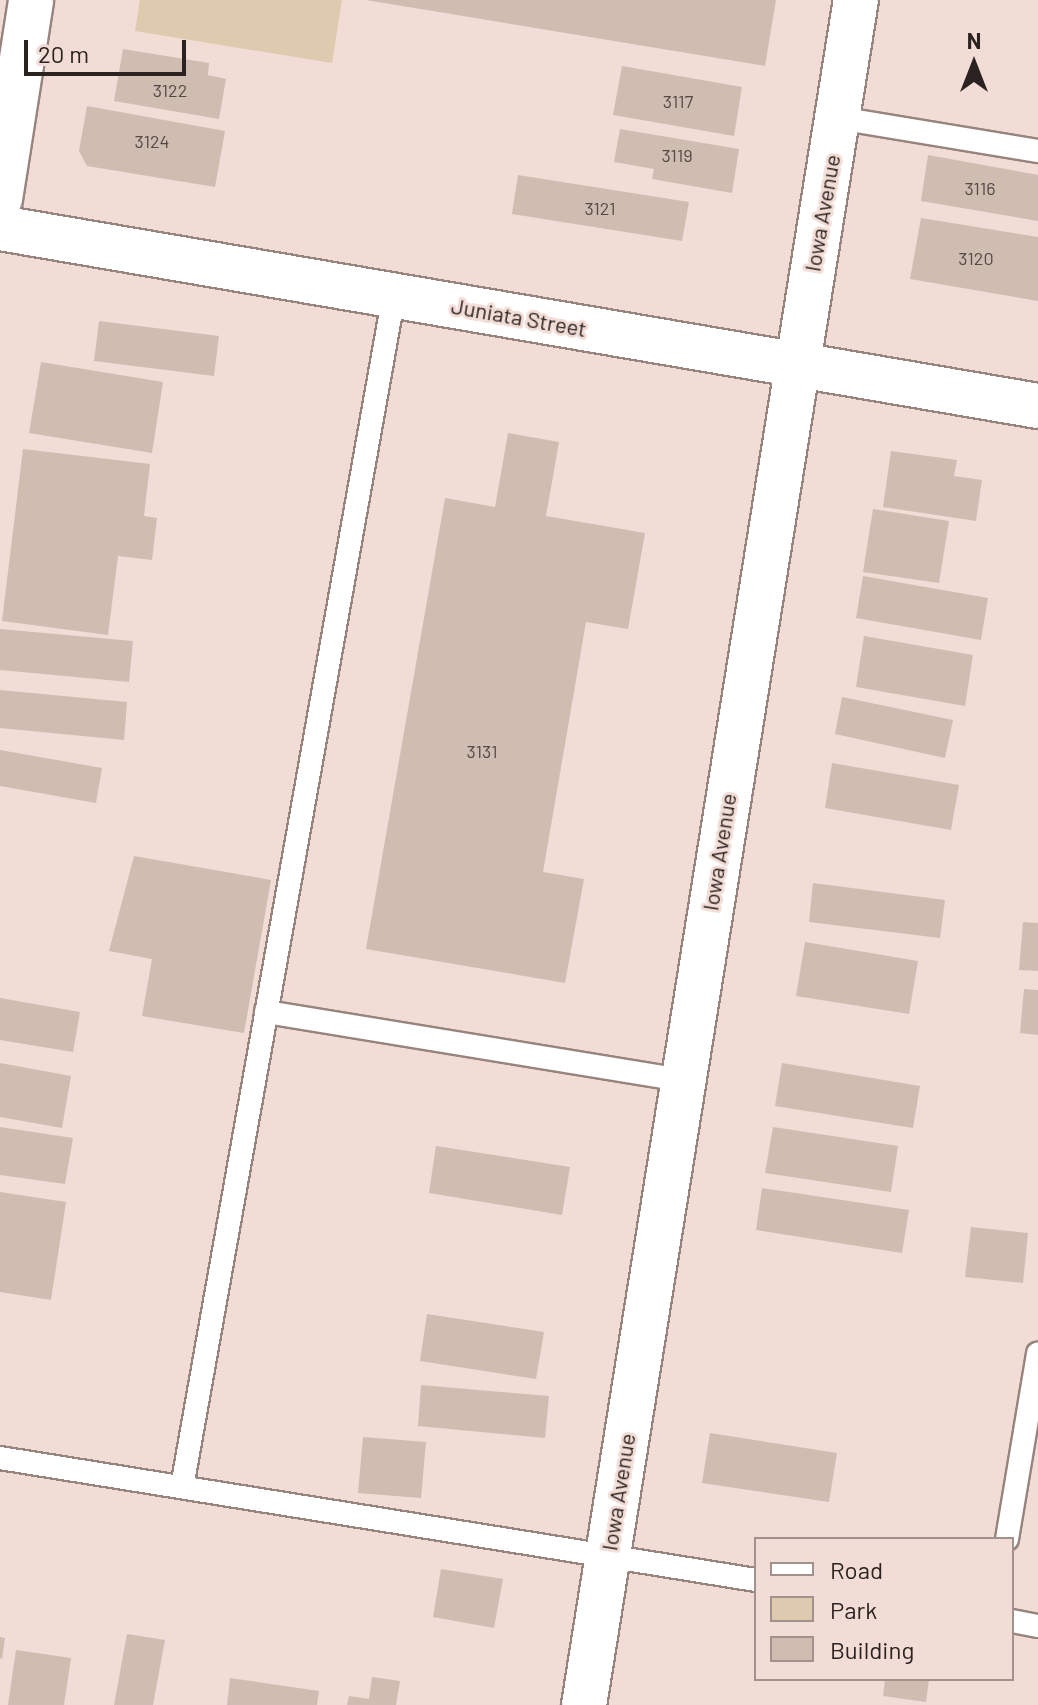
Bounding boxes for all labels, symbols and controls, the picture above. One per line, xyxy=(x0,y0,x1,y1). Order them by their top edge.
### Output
scale bar xyxy=(28,24,190,74)
north arrow xyxy=(934,24,1014,104)
text: N xyxy=(967,27,981,53)
text: 20 m xyxy=(38,39,89,68)
house number: 3122 xyxy=(153,79,187,101)
house number: 3117 xyxy=(663,90,693,112)
house number: 3124 xyxy=(134,130,170,152)
house number: 3119 xyxy=(661,144,693,166)
street label: Iowa Avenue xyxy=(799,152,845,274)
house number: 3116 xyxy=(964,177,996,199)
house number: 3121 xyxy=(584,197,616,219)
house number: 3120 xyxy=(958,247,994,269)
street label: Juniata Street xyxy=(449,292,589,342)
house number: 3131 xyxy=(467,740,497,762)
street label: Iowa Avenue xyxy=(697,791,741,913)
street label: Iowa Avenue xyxy=(596,1431,640,1553)
legend xyxy=(754,1537,1014,1681)
text: Road xyxy=(830,1555,883,1584)
text: Park xyxy=(830,1595,877,1624)
text: Building xyxy=(830,1635,914,1664)

